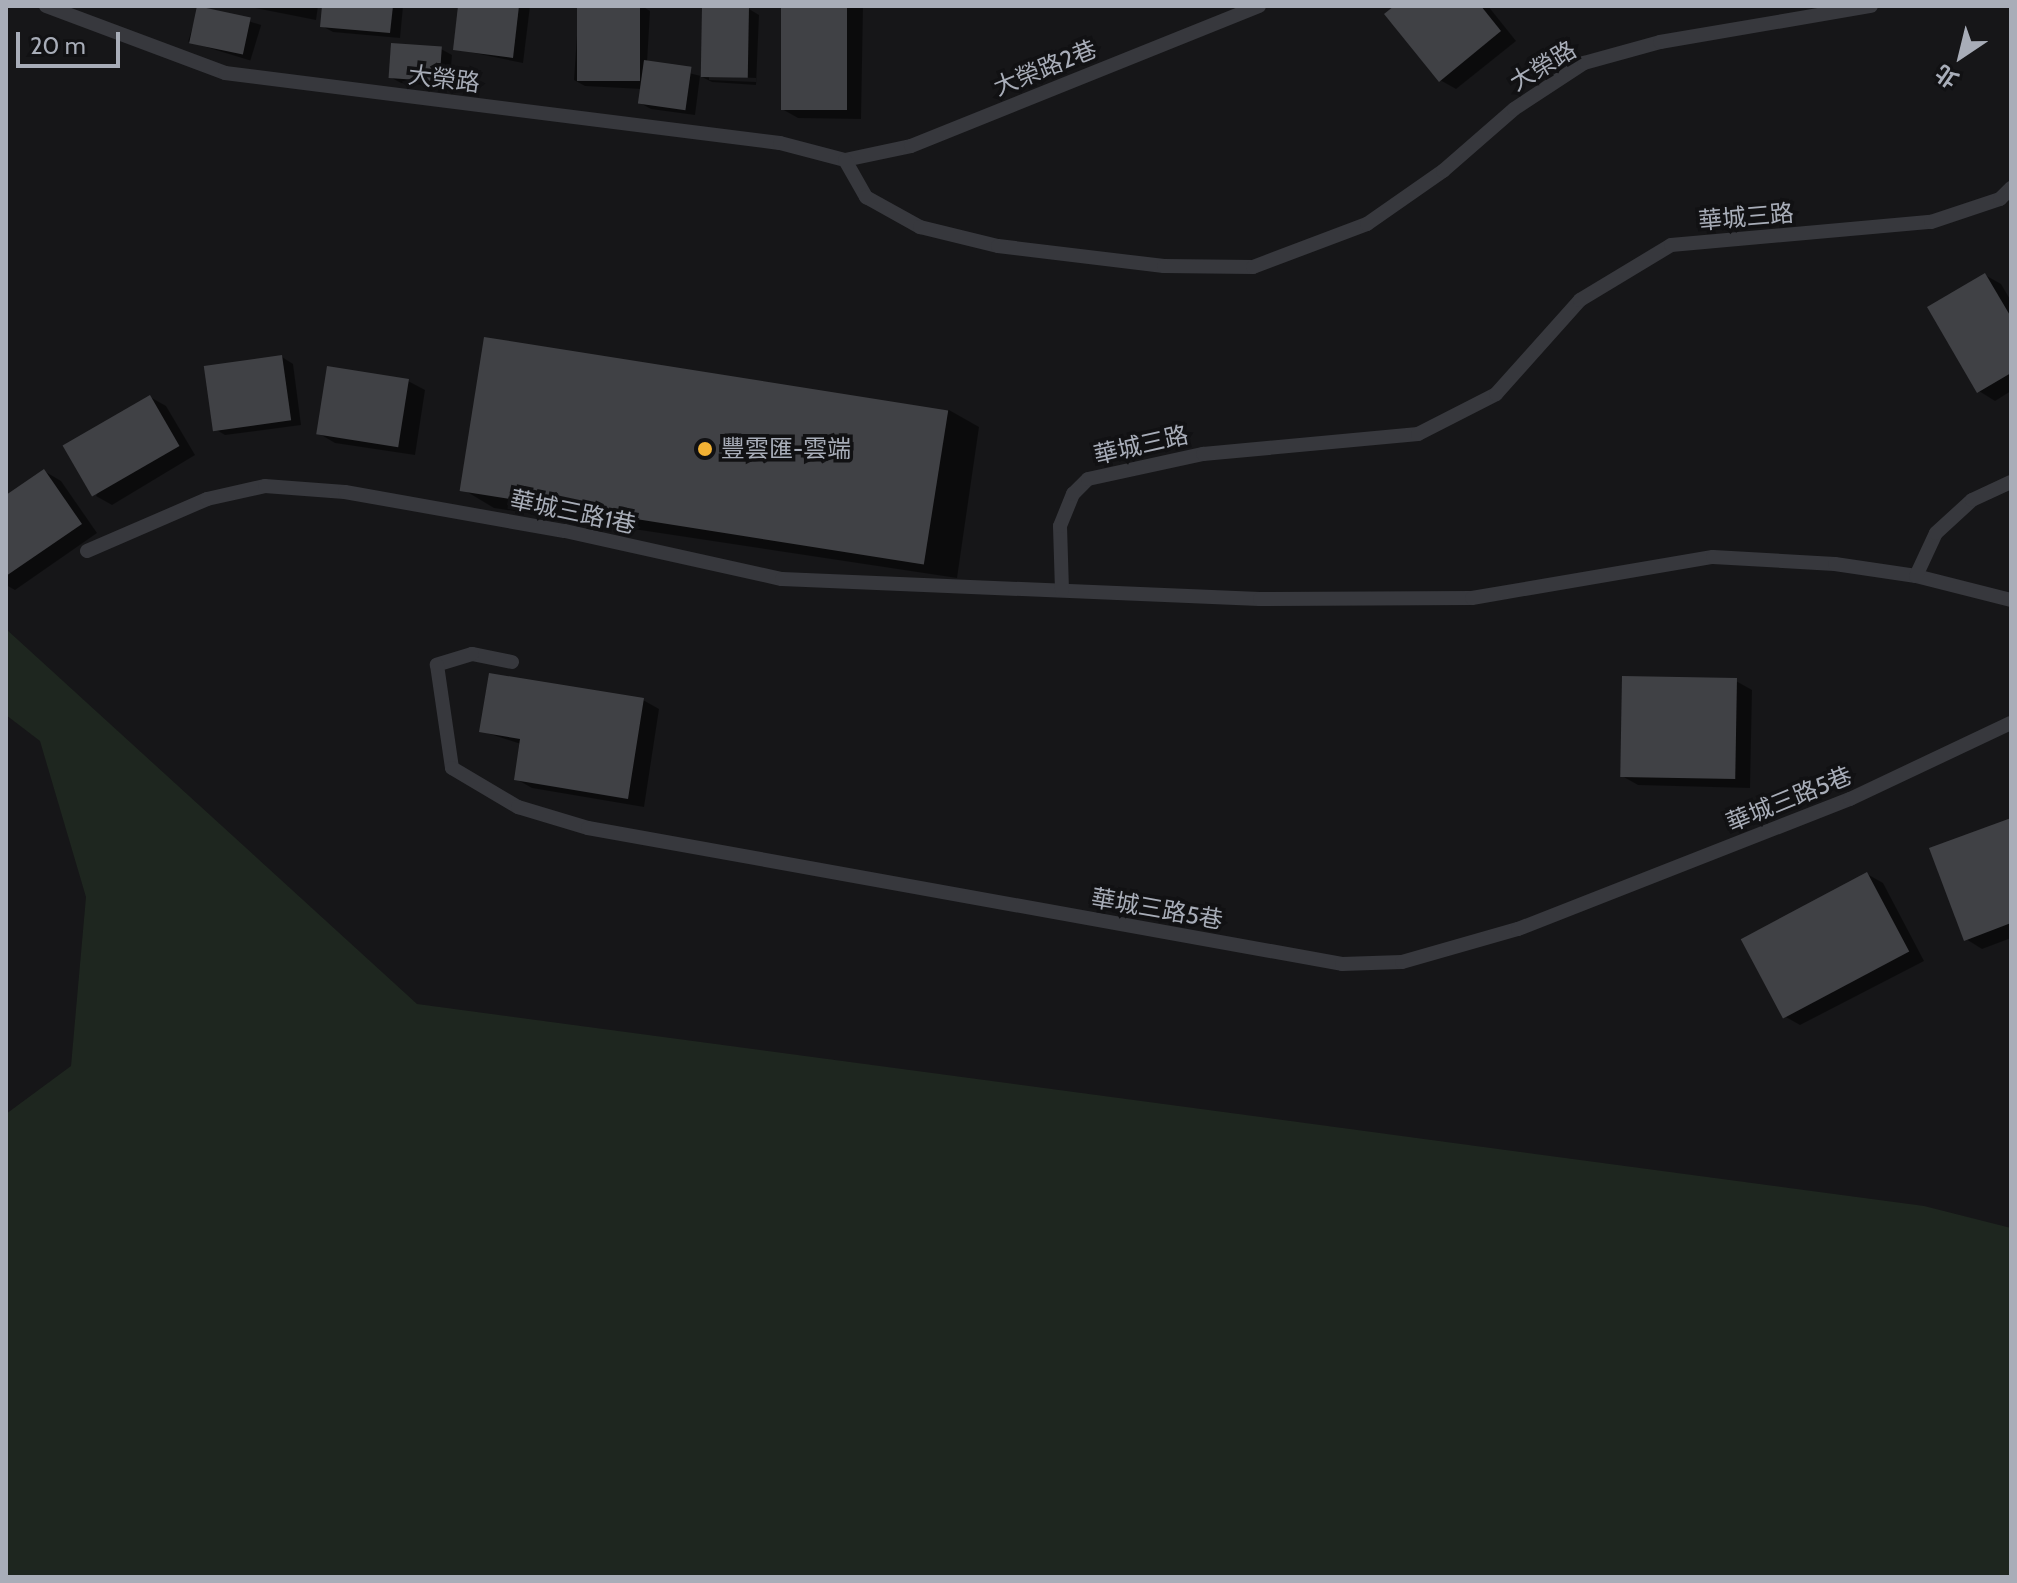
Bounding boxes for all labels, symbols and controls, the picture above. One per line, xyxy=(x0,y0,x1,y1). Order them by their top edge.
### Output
scale bar xyxy=(20,16,124,66)
north arrow xyxy=(1921,16,2001,96)
text: 20 m xyxy=(30,31,86,60)
street label: 大榮路2巷 xyxy=(989,34,1101,102)
street label: 大榮路 xyxy=(1505,35,1581,97)
text: 北 xyxy=(1930,59,1964,93)
street label: 大榮路 xyxy=(407,60,481,98)
street label: 華城三路 xyxy=(1697,198,1795,236)
street label: 華城三路 xyxy=(1091,420,1191,470)
place label: 豐雲匯-雲端 xyxy=(721,435,851,463)
marker: 豐雲匯-雲端 xyxy=(696,440,714,458)
street label: 華城三路1巷 xyxy=(507,485,639,539)
street label: 華城三路5巷 xyxy=(1722,761,1856,837)
street label: 華城三路5巷 xyxy=(1089,883,1225,935)

